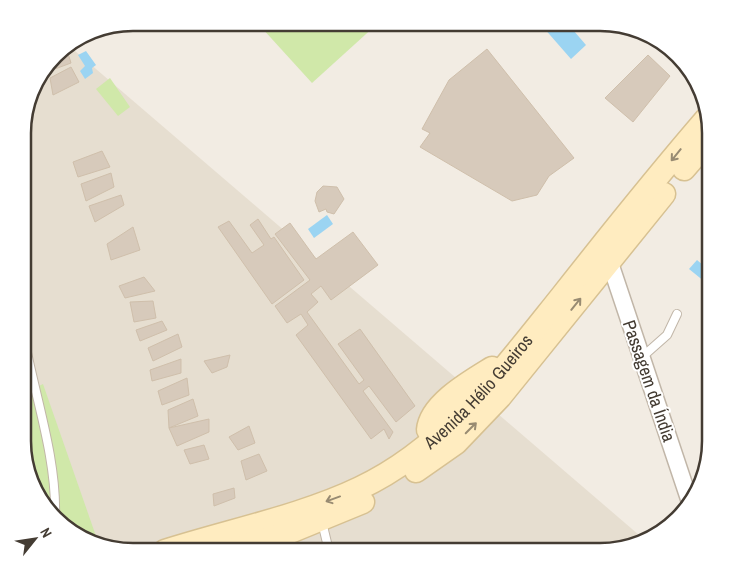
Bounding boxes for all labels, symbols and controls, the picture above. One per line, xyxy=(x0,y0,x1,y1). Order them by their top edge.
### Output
one-way arrow xyxy=(670,148,681,161)
one-way arrow xyxy=(571,298,582,311)
street label: Passagem da Índia xyxy=(617,317,682,445)
street label: Avenida Hélio Gueiros xyxy=(418,329,538,455)
one-way arrow xyxy=(465,422,478,434)
one-way arrow xyxy=(326,495,341,504)
north arrow xyxy=(10,514,60,564)
text: N xyxy=(36,524,56,541)

